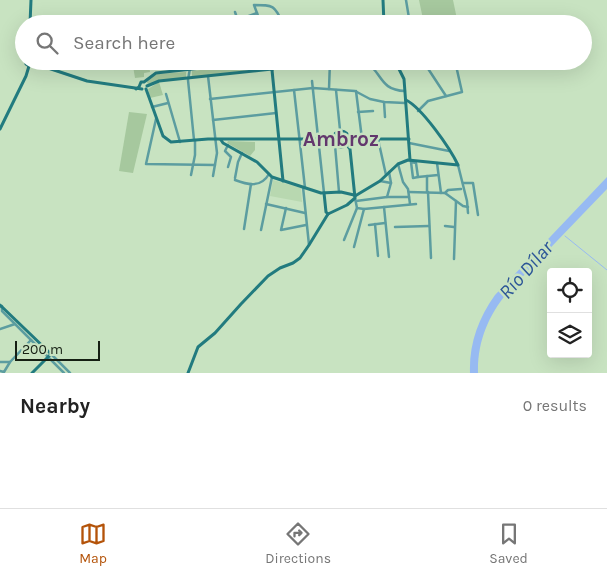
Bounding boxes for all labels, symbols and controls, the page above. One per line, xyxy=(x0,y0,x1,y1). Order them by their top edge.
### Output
search box xyxy=(15,15,592,70)
icon: search xyxy=(33,29,61,57)
text: Search here xyxy=(73,32,175,54)
district label: Ambroz xyxy=(303,127,379,151)
water label: Río Dílar xyxy=(494,236,559,304)
map controls xyxy=(547,268,592,358)
button: locate xyxy=(547,268,592,313)
button: layers xyxy=(547,313,592,358)
scale bar xyxy=(15,338,100,361)
text: 200 m xyxy=(22,341,63,358)
text: Nearby xyxy=(20,394,90,418)
text: 0 results xyxy=(523,396,587,415)
tab: Map xyxy=(79,520,107,567)
tab: Directions xyxy=(265,520,331,567)
tab: Saved xyxy=(489,520,528,567)

